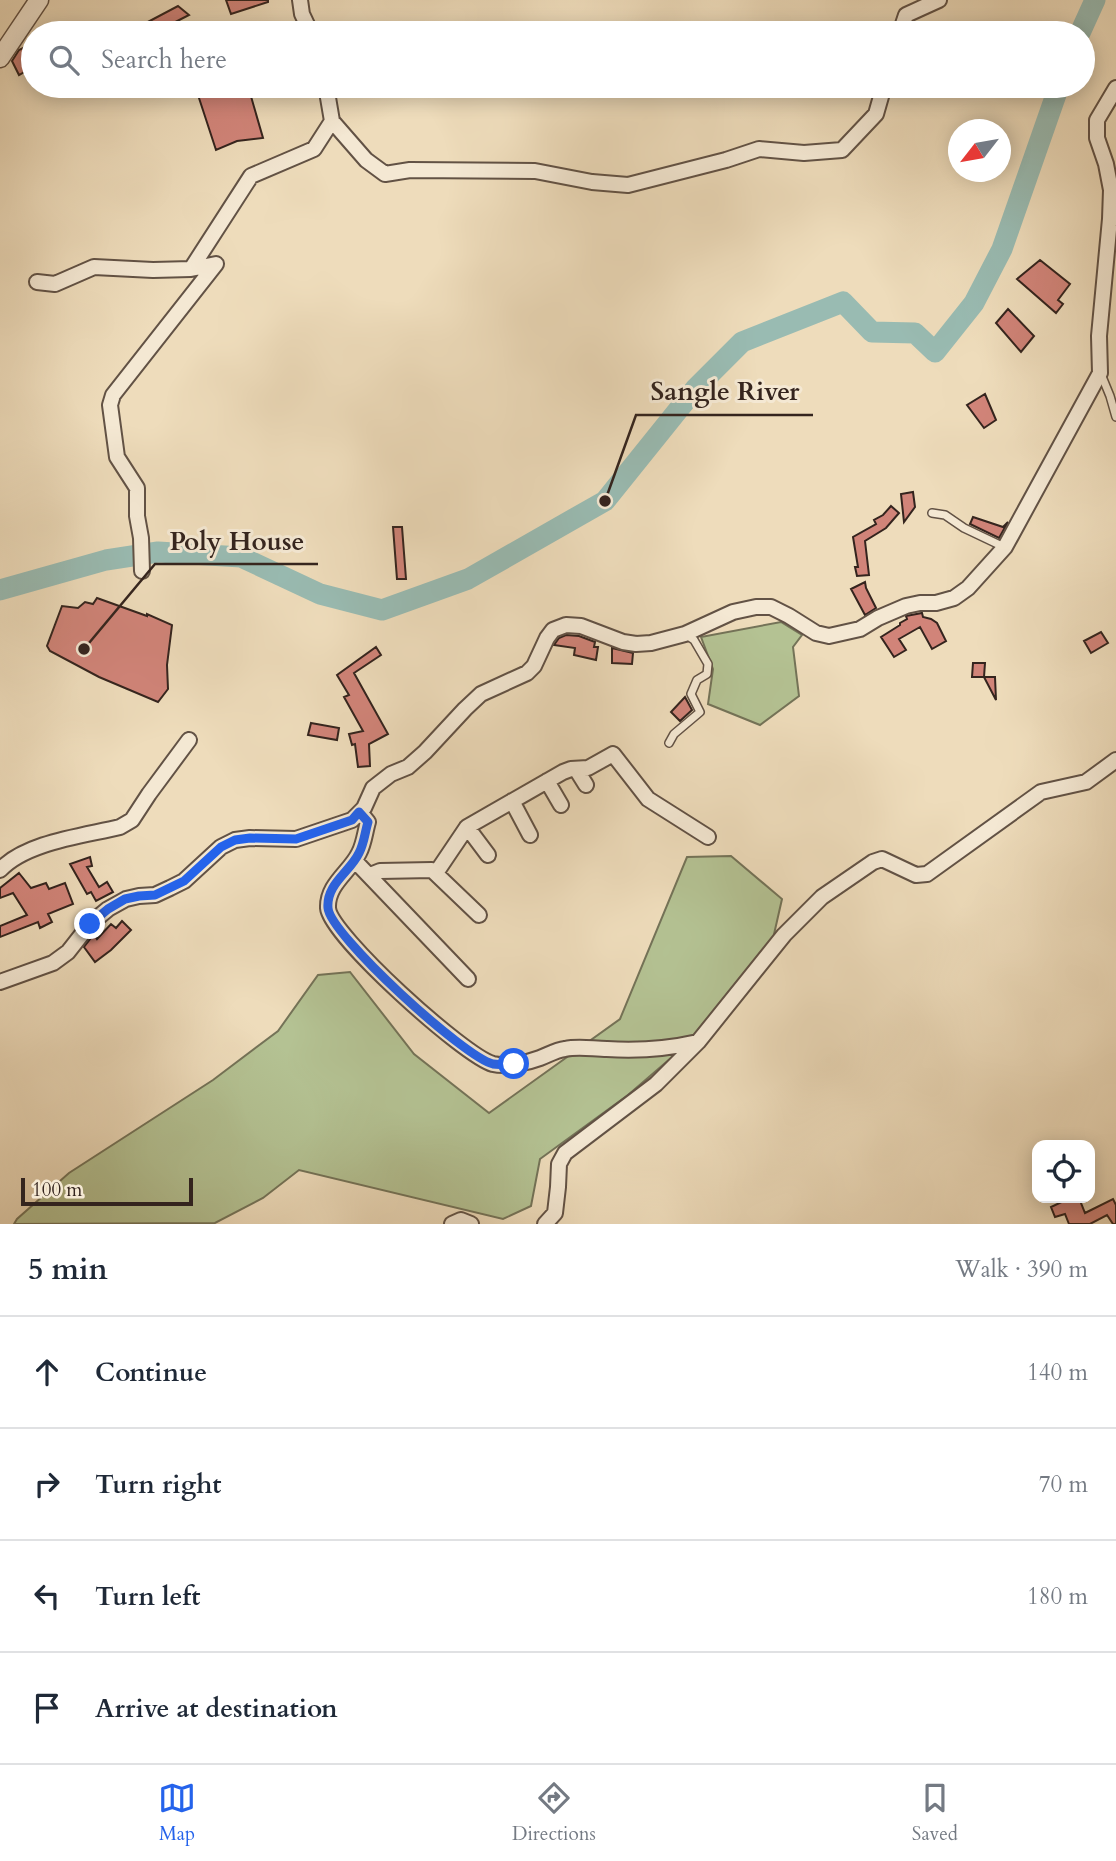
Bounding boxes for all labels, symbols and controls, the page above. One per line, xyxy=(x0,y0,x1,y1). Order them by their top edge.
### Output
search box xyxy=(21,21,1095,98)
icon: search xyxy=(45,41,83,79)
text: Search here xyxy=(101,42,227,77)
north arrow xyxy=(948,119,1011,182)
callout: Sangle River xyxy=(636,368,813,415)
text: Sangle River xyxy=(651,374,800,409)
callout: Poly House xyxy=(155,517,318,564)
text: Poly House xyxy=(170,524,304,559)
route end xyxy=(74,908,105,939)
route start xyxy=(498,1048,529,1079)
map controls xyxy=(1032,1140,1095,1203)
button: locate xyxy=(1032,1140,1095,1203)
scale bar xyxy=(21,1175,192,1207)
text: 100 m xyxy=(32,1177,82,1203)
text: 5 min xyxy=(28,1249,108,1290)
text: Walk · 390 m xyxy=(955,1254,1088,1285)
icon: ahead xyxy=(28,1353,66,1391)
text: Continue xyxy=(95,1355,207,1390)
text: 140 m xyxy=(1027,1357,1088,1388)
icon: right xyxy=(28,1465,66,1503)
text: Turn right xyxy=(95,1467,222,1502)
text: 70 m xyxy=(1039,1469,1088,1500)
icon: left xyxy=(28,1577,66,1615)
text: Turn left xyxy=(95,1579,200,1614)
text: 180 m xyxy=(1027,1581,1088,1612)
icon: arrive xyxy=(28,1689,66,1727)
text: Arrive at destination xyxy=(95,1691,338,1726)
tab: Map xyxy=(158,1779,196,1847)
tab: Directions xyxy=(512,1779,596,1847)
tab: Saved xyxy=(912,1779,958,1847)

